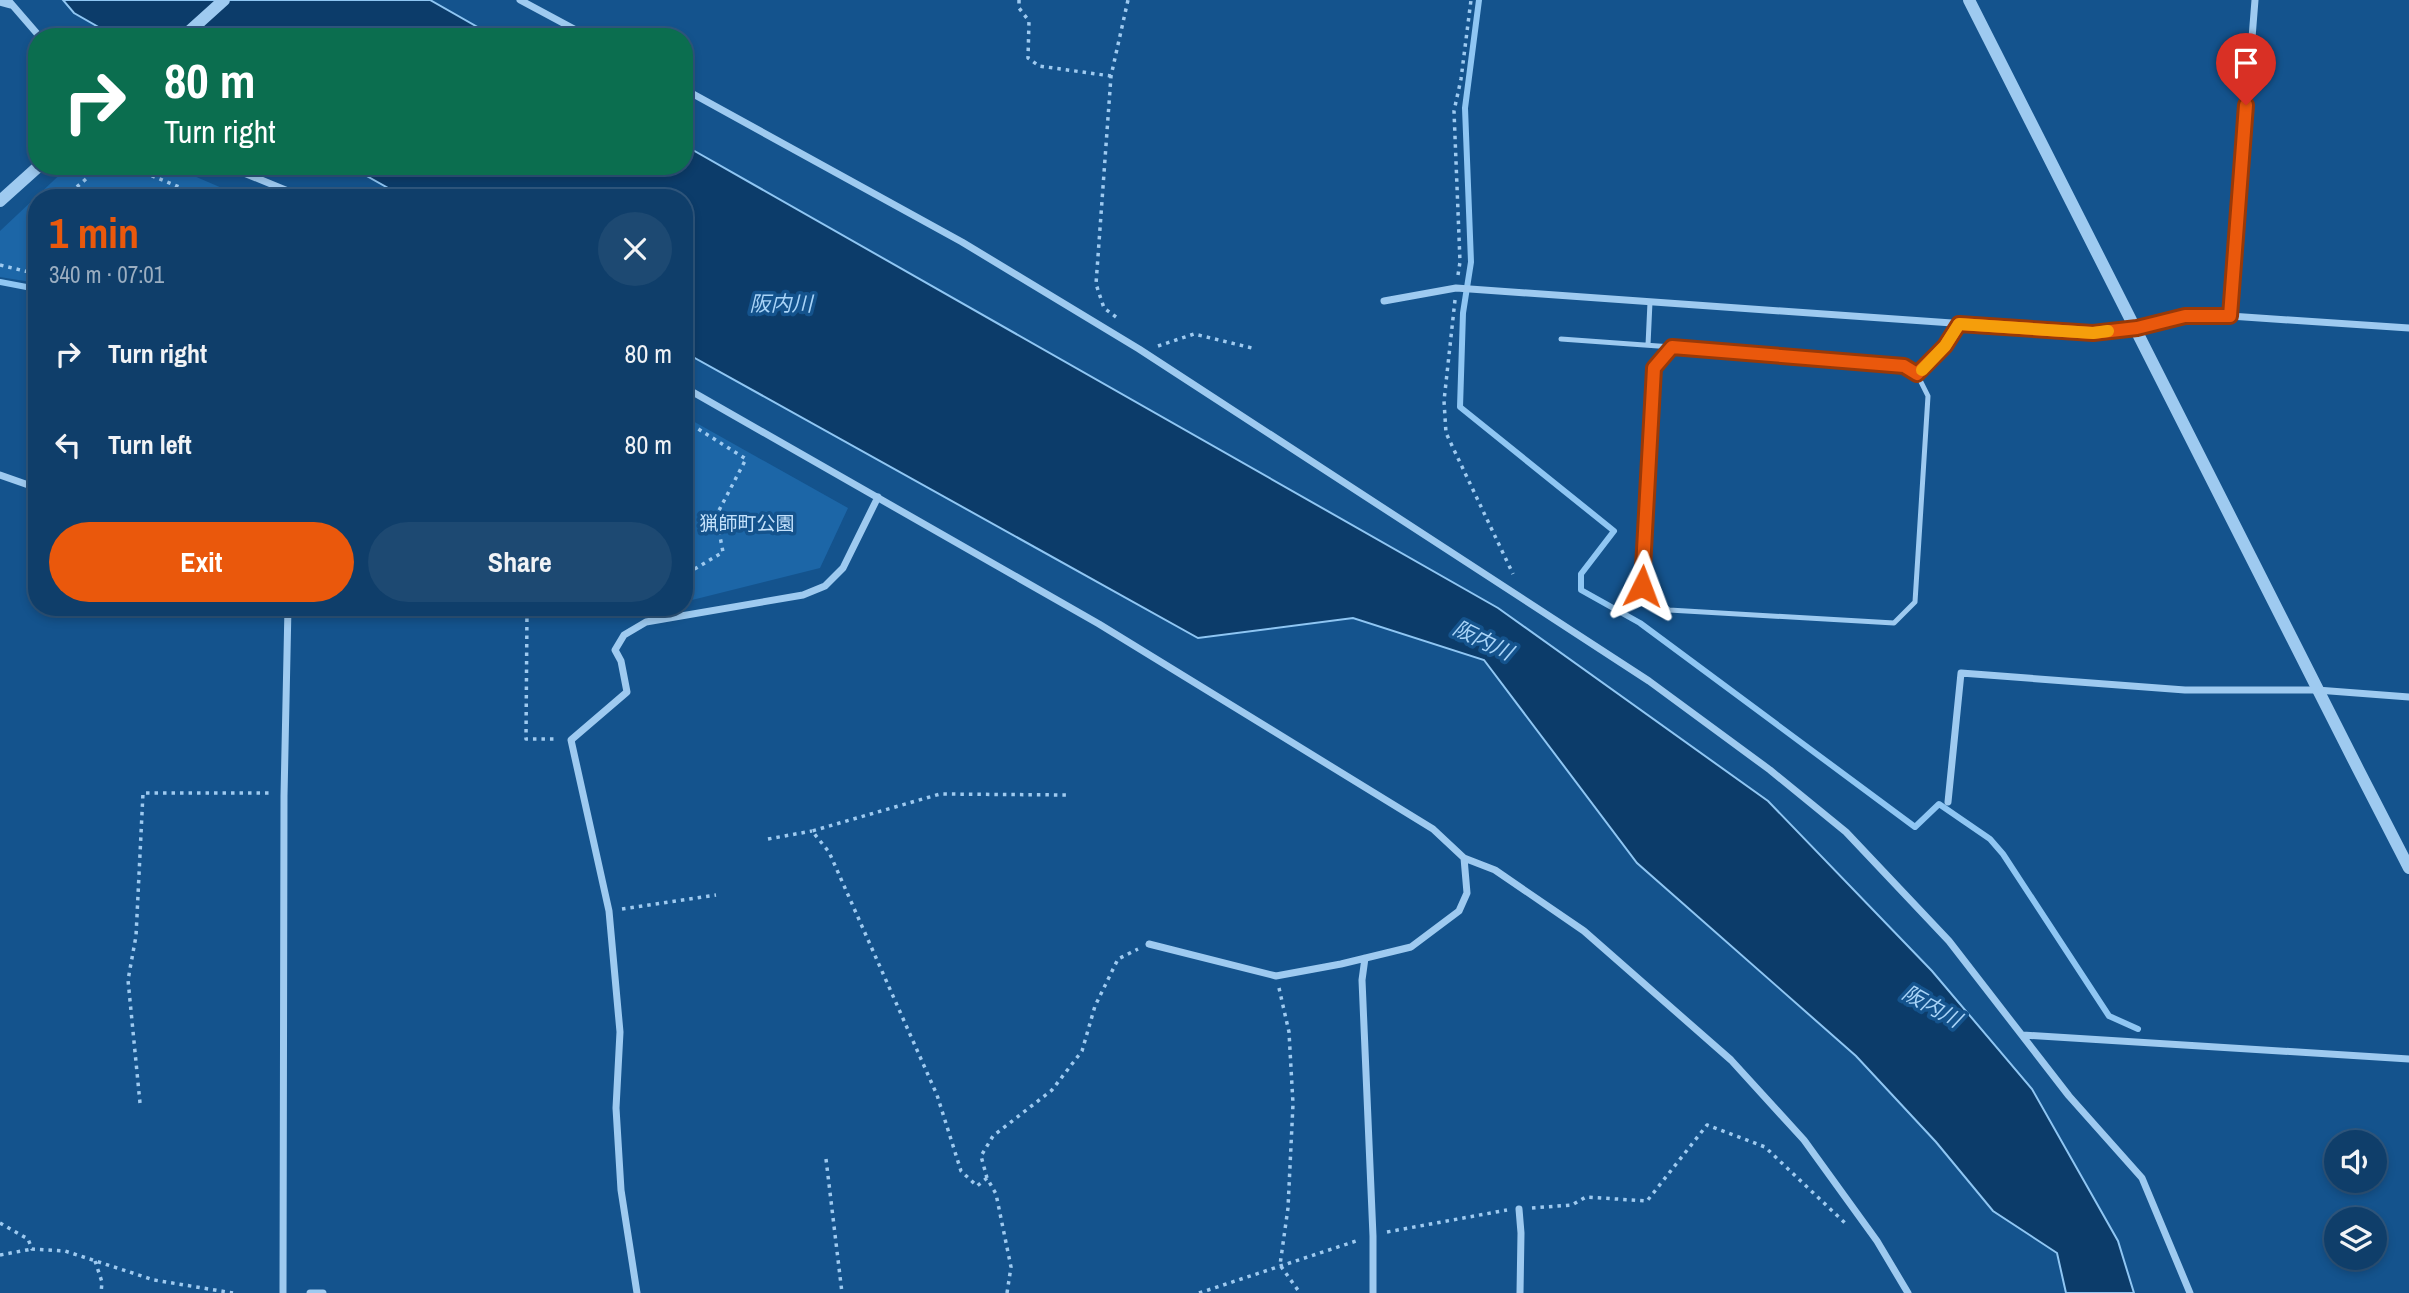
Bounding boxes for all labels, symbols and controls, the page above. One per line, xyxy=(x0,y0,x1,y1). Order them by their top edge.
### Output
pin xyxy=(2216,33,2276,105)
icon: arrive xyxy=(2227,44,2265,82)
text: 80 m xyxy=(164,47,256,113)
icon: right xyxy=(49,56,140,147)
text: Turn right xyxy=(164,110,276,153)
text: 1 min xyxy=(49,205,139,261)
button: close xyxy=(598,212,672,286)
text: 340 m · 07:01 xyxy=(49,259,164,290)
water label: 阪内川 xyxy=(750,289,814,318)
icon: right xyxy=(49,335,87,373)
text: Turn right xyxy=(108,336,207,371)
text: 80 m xyxy=(625,336,672,371)
icon: left xyxy=(49,426,87,464)
text: Turn left xyxy=(108,427,192,462)
text: 80 m xyxy=(625,427,672,462)
park label: 猟師町公園 xyxy=(699,510,795,536)
button: Exit xyxy=(49,522,354,602)
button: Share xyxy=(368,522,672,602)
position arrow xyxy=(1605,549,1679,623)
water label: 阪内川 xyxy=(1448,613,1519,668)
water label: 阪内川 xyxy=(1897,978,1968,1035)
map controls xyxy=(2324,1130,2387,1270)
button: sound xyxy=(2324,1130,2387,1193)
button: layers xyxy=(2324,1207,2387,1270)

